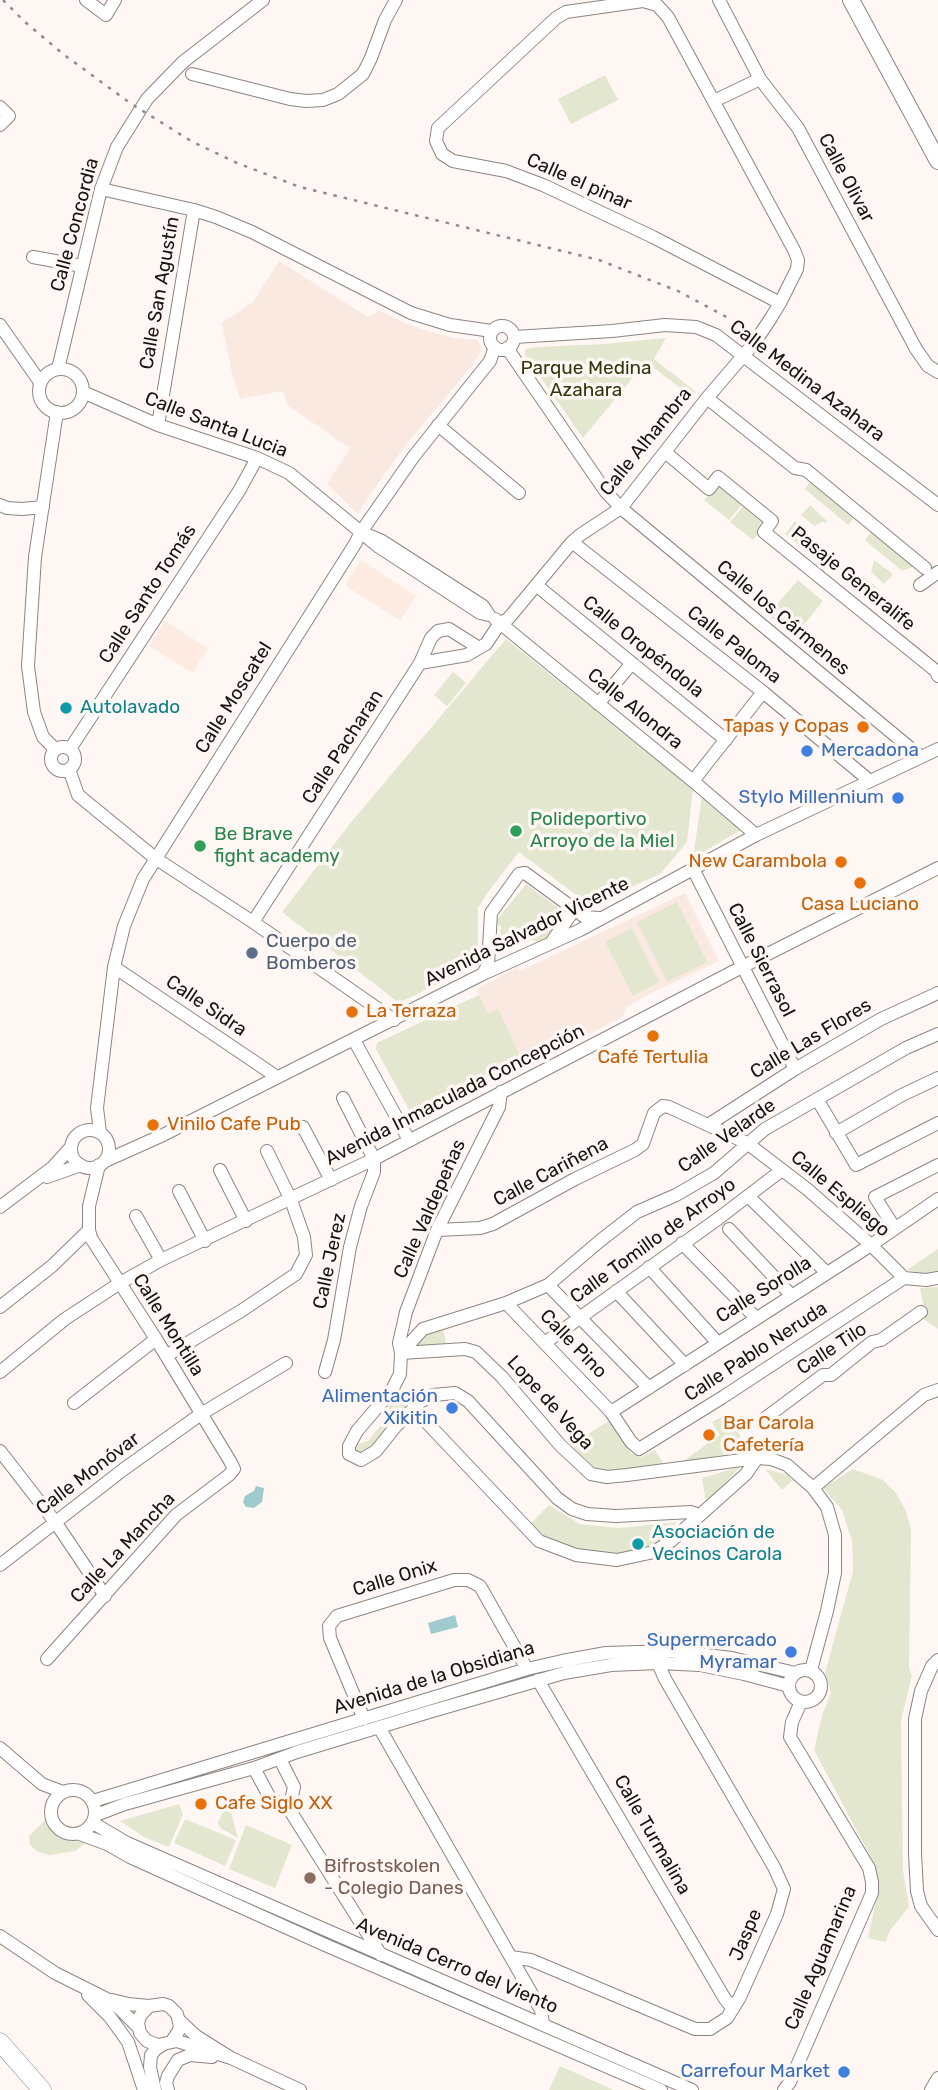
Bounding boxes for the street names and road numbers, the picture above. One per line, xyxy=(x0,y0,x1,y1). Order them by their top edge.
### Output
street label: Calle Olivar xyxy=(813,130,879,226)
street label: Calle el pinar xyxy=(523,149,635,215)
street label: Calle Concordia xyxy=(46,156,104,294)
street label: Calle San Agustín xyxy=(135,215,185,371)
street label: Calle Medina Azahara xyxy=(725,315,889,447)
street label: Calle Alhambra xyxy=(595,383,697,501)
street label: Calle Santa Lucia xyxy=(141,387,291,463)
street label: Calle Santo Tomás xyxy=(94,520,202,668)
street label: Pasaje Generalife xyxy=(786,522,920,636)
street label: Calle los Cármenes xyxy=(712,556,854,680)
street label: Calle Oropéndola xyxy=(578,591,708,703)
street label: Calle Paloma xyxy=(682,601,786,689)
street label: Calle Moscatel xyxy=(191,638,277,758)
street label: Calle Alondra xyxy=(583,664,687,754)
street label: Calle Pacharan xyxy=(298,686,388,808)
street label: Avenida Salvador Vicente xyxy=(421,873,633,991)
street label: Calle Sierrasol xyxy=(723,899,799,1021)
street label: Calle Sidra xyxy=(161,971,251,1041)
street label: Calle Las Flores xyxy=(746,994,876,1084)
street label: Avenida Inmaculada Concepción xyxy=(321,1019,589,1171)
street label: Calle Velarde xyxy=(674,1094,780,1178)
street label: Calle Cariñena xyxy=(490,1132,612,1212)
street label: Calle Valdepeñas xyxy=(389,1136,471,1282)
street label: Calle Espliego xyxy=(786,1146,894,1242)
street label: Calle Tomillo de Arroyo xyxy=(566,1173,740,1309)
street label: Calle Jerez xyxy=(309,1211,351,1311)
street label: Calle Sorolla xyxy=(712,1252,816,1328)
street label: Calle Montilla xyxy=(127,1269,209,1381)
street label: Calle Pablo Neruda xyxy=(680,1297,832,1407)
street label: Calle Pino xyxy=(535,1305,611,1383)
street label: Calle Tilo xyxy=(793,1318,871,1380)
street label: Lope de Vega xyxy=(502,1351,598,1455)
street label: Calle Monóvar xyxy=(32,1428,144,1520)
street label: Calle La Mancha xyxy=(66,1488,180,1608)
street label: Calle Onix xyxy=(350,1554,440,1602)
street label: Avenida de la Obsidiana xyxy=(331,1637,537,1719)
street label: Calle Turmalina xyxy=(609,1771,695,1899)
street label: Calle Aguamarina xyxy=(780,1882,862,2034)
street label: Jaspe xyxy=(725,1906,767,1964)
street label: Avenida Cerro del Viento xyxy=(353,1913,561,2019)

